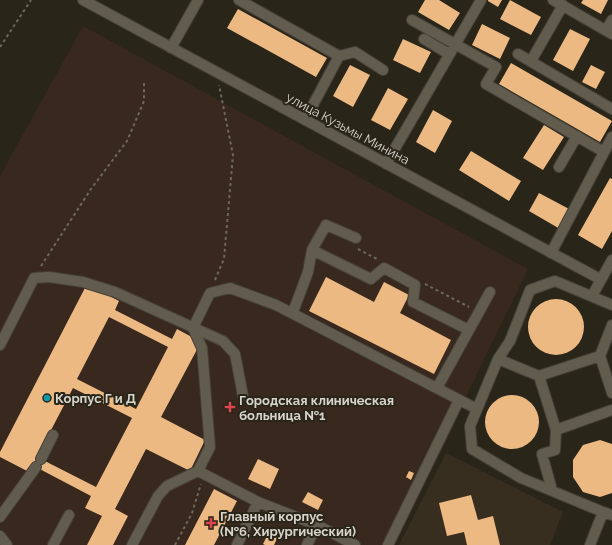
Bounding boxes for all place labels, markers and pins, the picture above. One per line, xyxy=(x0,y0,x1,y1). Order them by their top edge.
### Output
place label: Корпус Г и Д xyxy=(55,391,136,406)
marker: Корпус Г и Д xyxy=(42,393,52,403)
place label: Городская клиническая больница №1 xyxy=(239,393,394,423)
marker: Городская клиническая больница №1 xyxy=(224,401,236,413)
place label: Главный корпус (№6, Хирургический) xyxy=(220,509,356,539)
marker: Главный корпус (№6, Хирургический) xyxy=(205,517,217,529)

